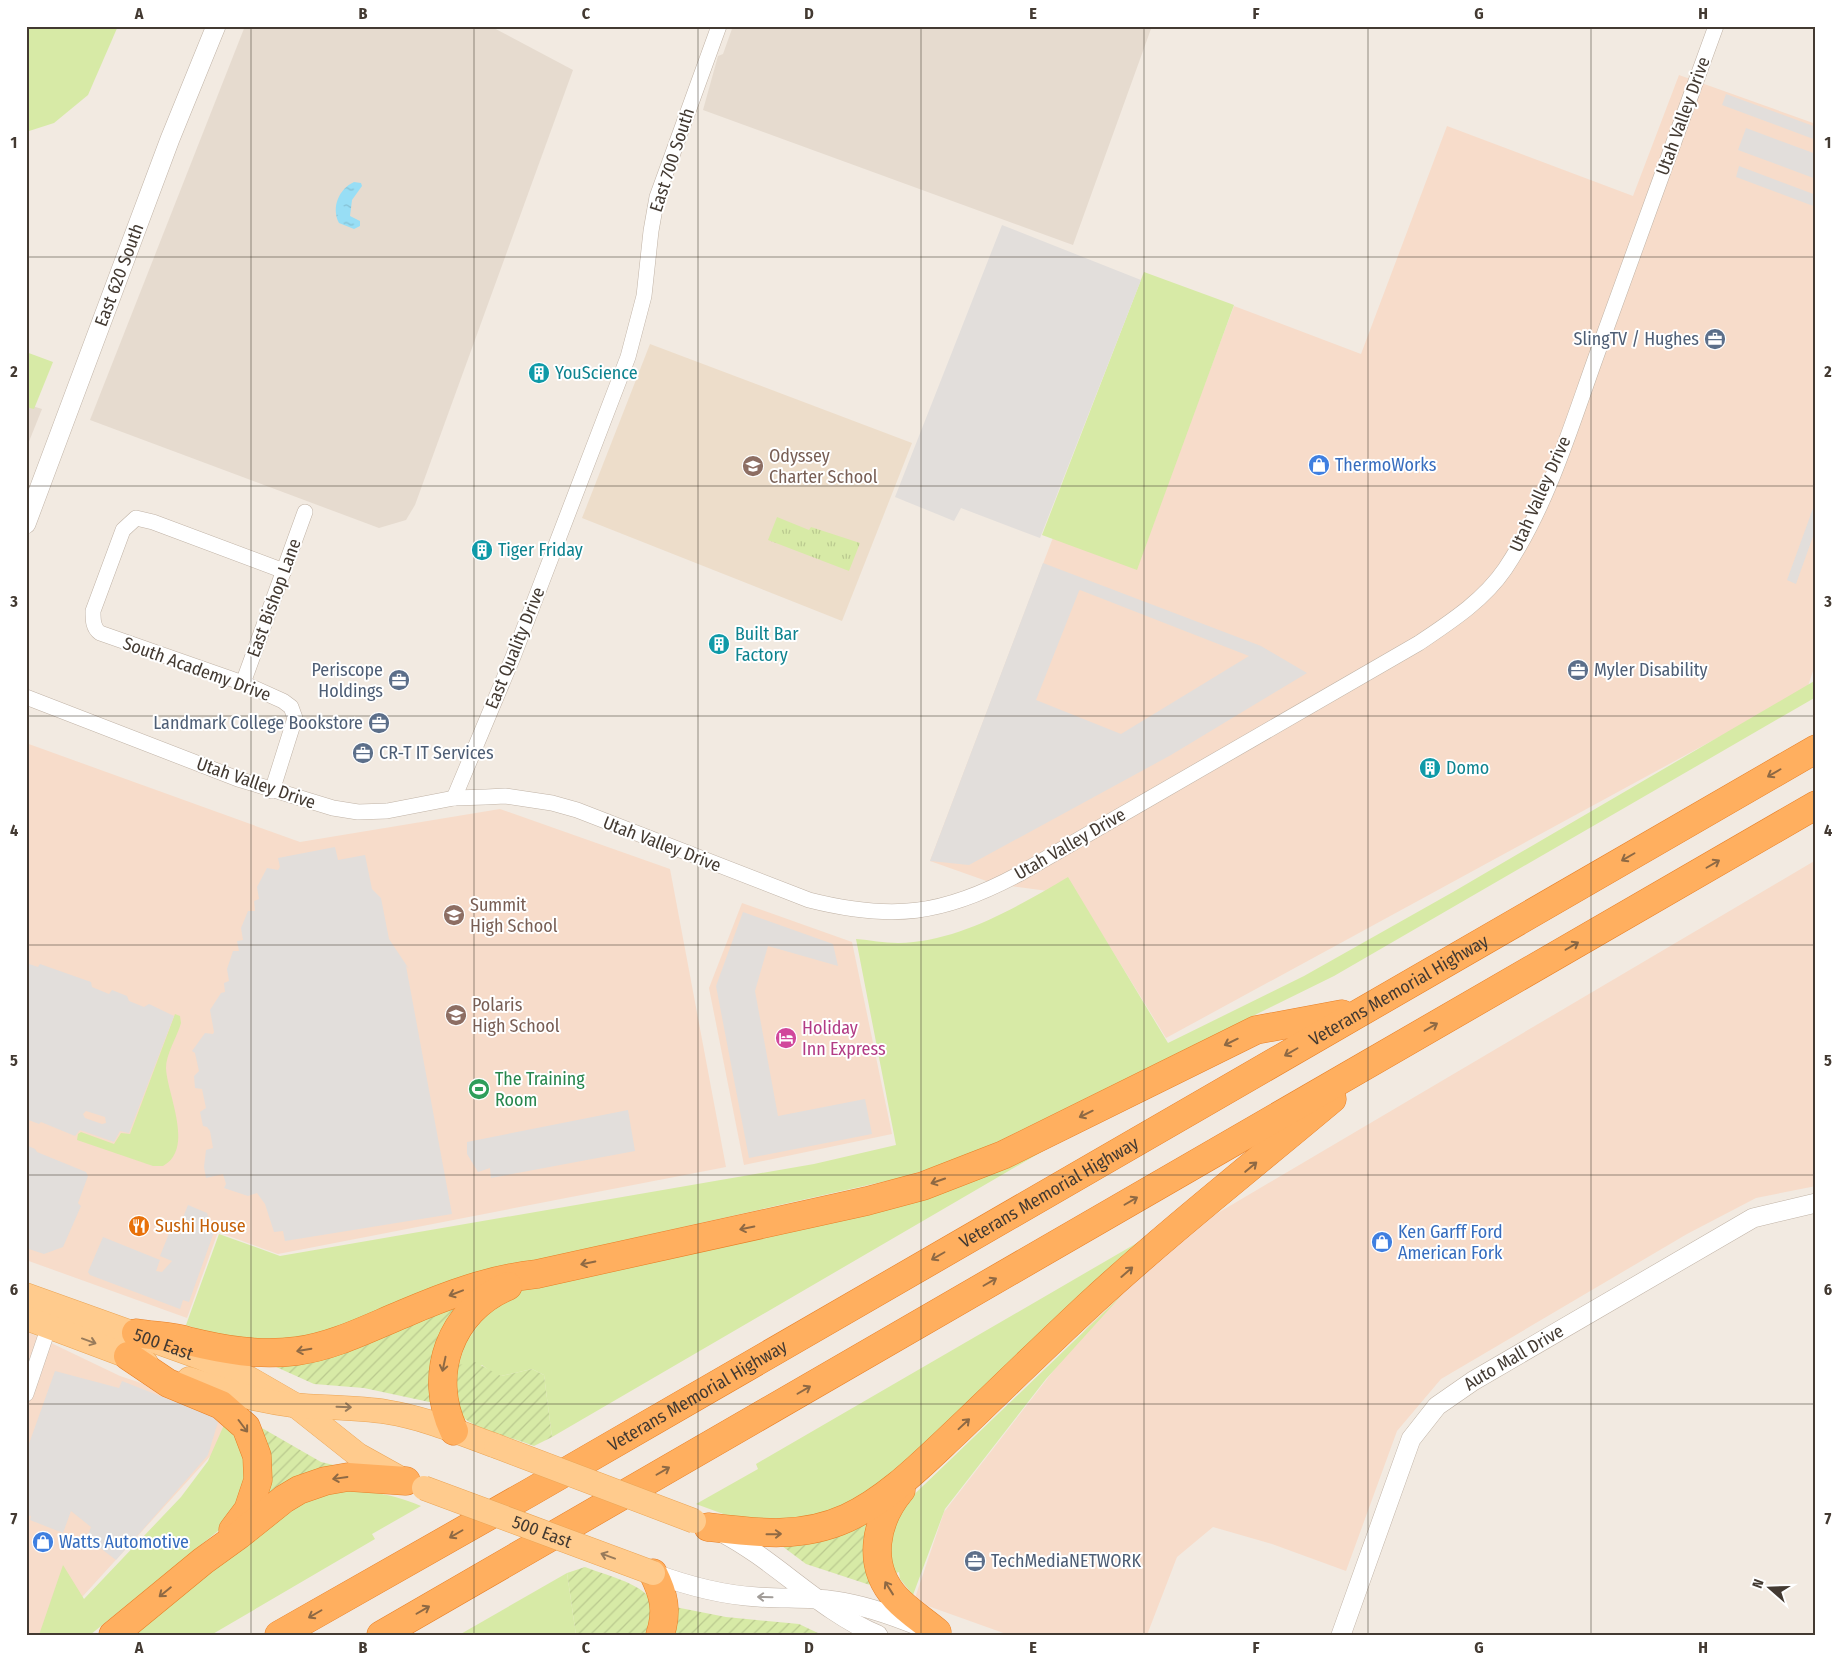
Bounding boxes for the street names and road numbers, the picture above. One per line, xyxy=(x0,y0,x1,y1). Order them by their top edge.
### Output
street label: Utah Valley Drive xyxy=(1651,54,1715,178)
street label: East 700 South xyxy=(645,105,699,215)
street label: East 620 South xyxy=(90,220,148,329)
street label: Utah Valley Drive xyxy=(1505,433,1575,555)
street label: East Bishop Lane xyxy=(242,536,306,660)
street label: East Quality Drive xyxy=(481,584,550,712)
street label: South Academy Drive xyxy=(120,632,274,706)
street label: Utah Valley Drive xyxy=(194,752,319,814)
street label: Utah Valley Drive xyxy=(1011,803,1130,885)
street label: Utah Valley Drive xyxy=(600,811,724,877)
street label: Veterans Memorial Highway xyxy=(1305,930,1492,1051)
street label: Veterans Memorial Highway xyxy=(955,1132,1142,1253)
street label: Auto Mall Drive xyxy=(1460,1320,1567,1395)
street label: 500 East xyxy=(131,1323,196,1365)
street label: Veterans Memorial Highway xyxy=(604,1335,791,1456)
street label: 500 East xyxy=(509,1511,575,1553)

